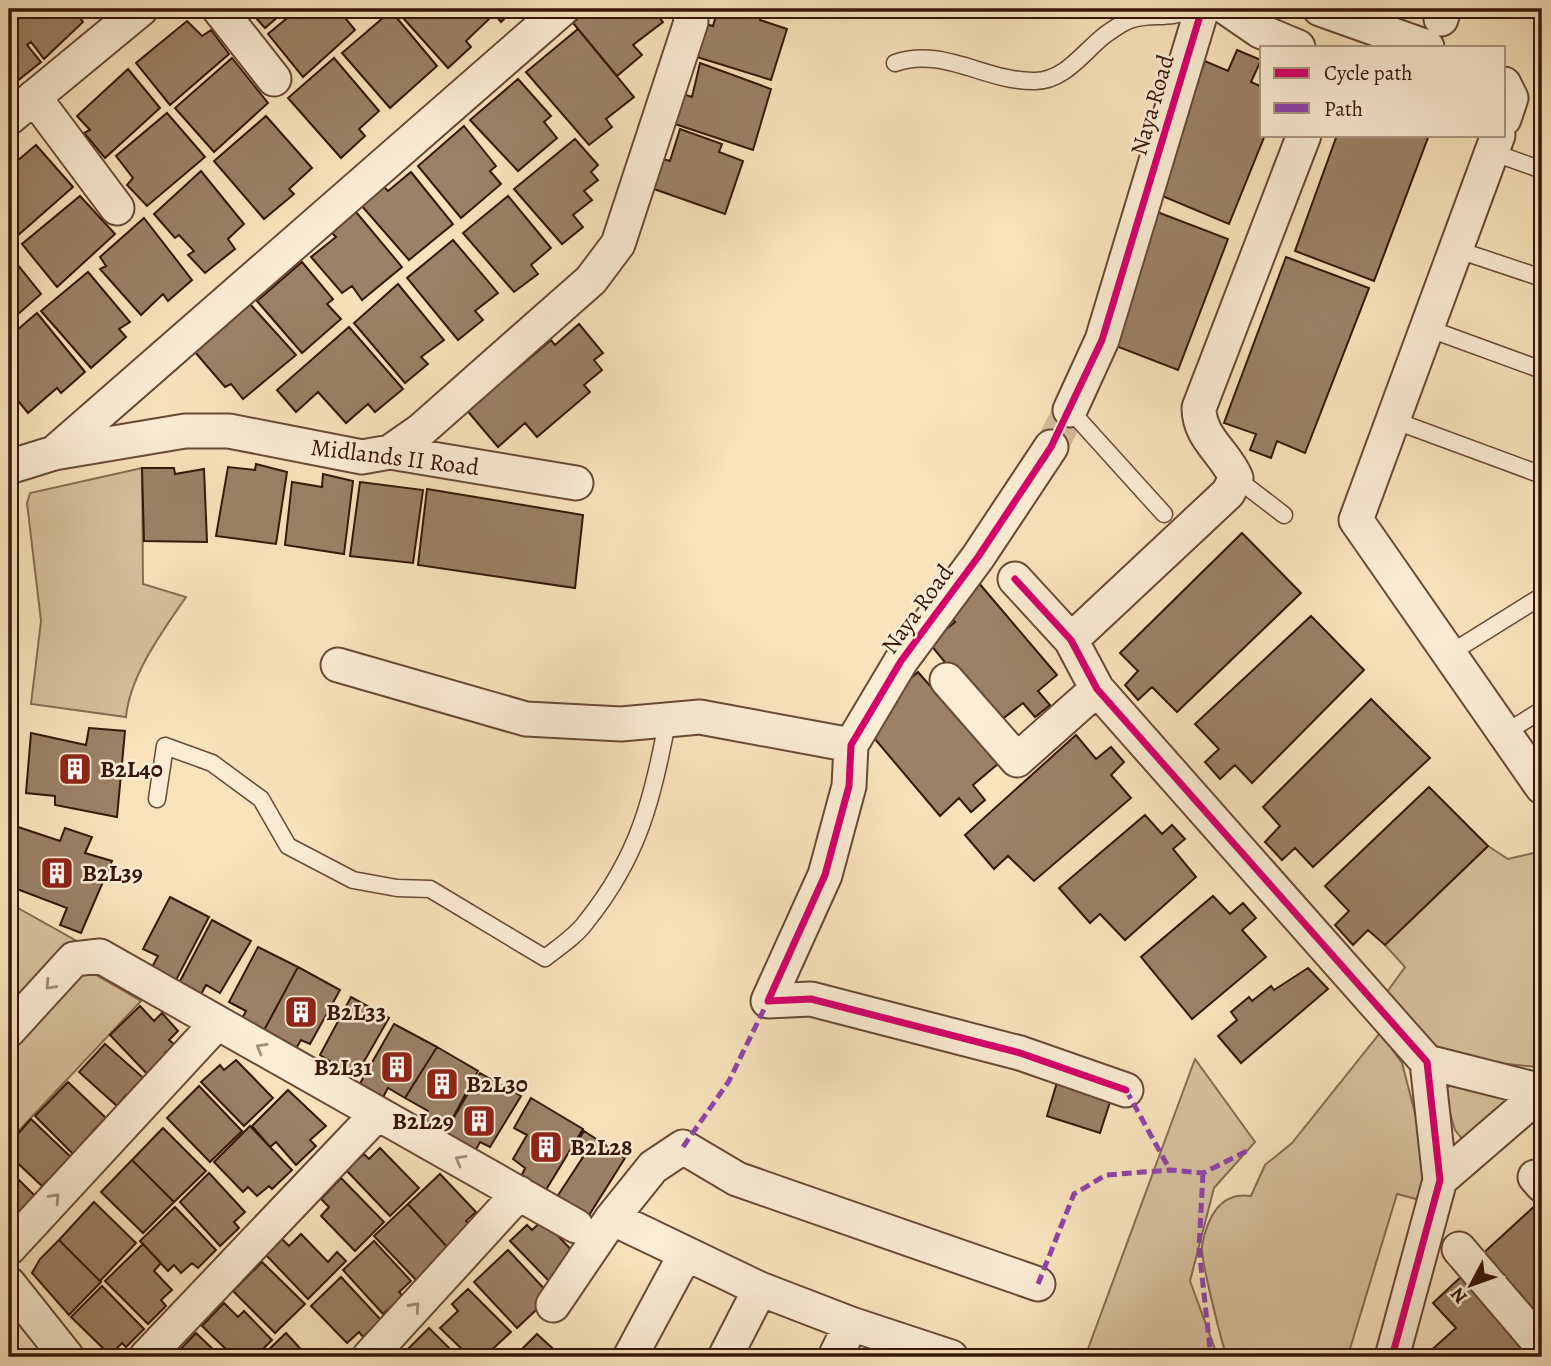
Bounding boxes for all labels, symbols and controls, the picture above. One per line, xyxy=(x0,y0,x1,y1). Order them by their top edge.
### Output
legend xyxy=(1260,46,1506,136)
street label: Naya Road xyxy=(1122,51,1182,159)
text: Cycle path xyxy=(1324,59,1413,87)
text: Path xyxy=(1324,95,1363,123)
street label: Midlands II Road xyxy=(309,431,481,483)
street label: Naya Road xyxy=(874,558,960,660)
building icon: B2L40 xyxy=(56,750,94,788)
place label: B2L40 xyxy=(100,753,163,785)
building icon: B2L39 xyxy=(38,854,76,892)
place label: B2L39 xyxy=(82,857,143,889)
one-way arrow xyxy=(46,977,59,990)
building icon: B2L33 xyxy=(282,993,320,1031)
place label: B2L33 xyxy=(326,996,386,1028)
one-way arrow xyxy=(256,1044,269,1057)
building icon: B2L31 xyxy=(378,1048,416,1086)
place label: B2L31 xyxy=(314,1051,372,1083)
building icon: B2L30 xyxy=(423,1065,461,1103)
place label: B2L30 xyxy=(466,1068,528,1100)
building icon: B2L29 xyxy=(460,1102,498,1140)
place label: B2L29 xyxy=(392,1105,454,1137)
building icon: B2L28 xyxy=(527,1128,565,1166)
place label: B2L28 xyxy=(570,1131,632,1163)
one-way arrow xyxy=(454,1155,467,1168)
one-way arrow xyxy=(47,1193,60,1206)
north arrow xyxy=(1436,1250,1506,1320)
text: N xyxy=(1444,1282,1473,1309)
one-way arrow xyxy=(407,1302,420,1315)

